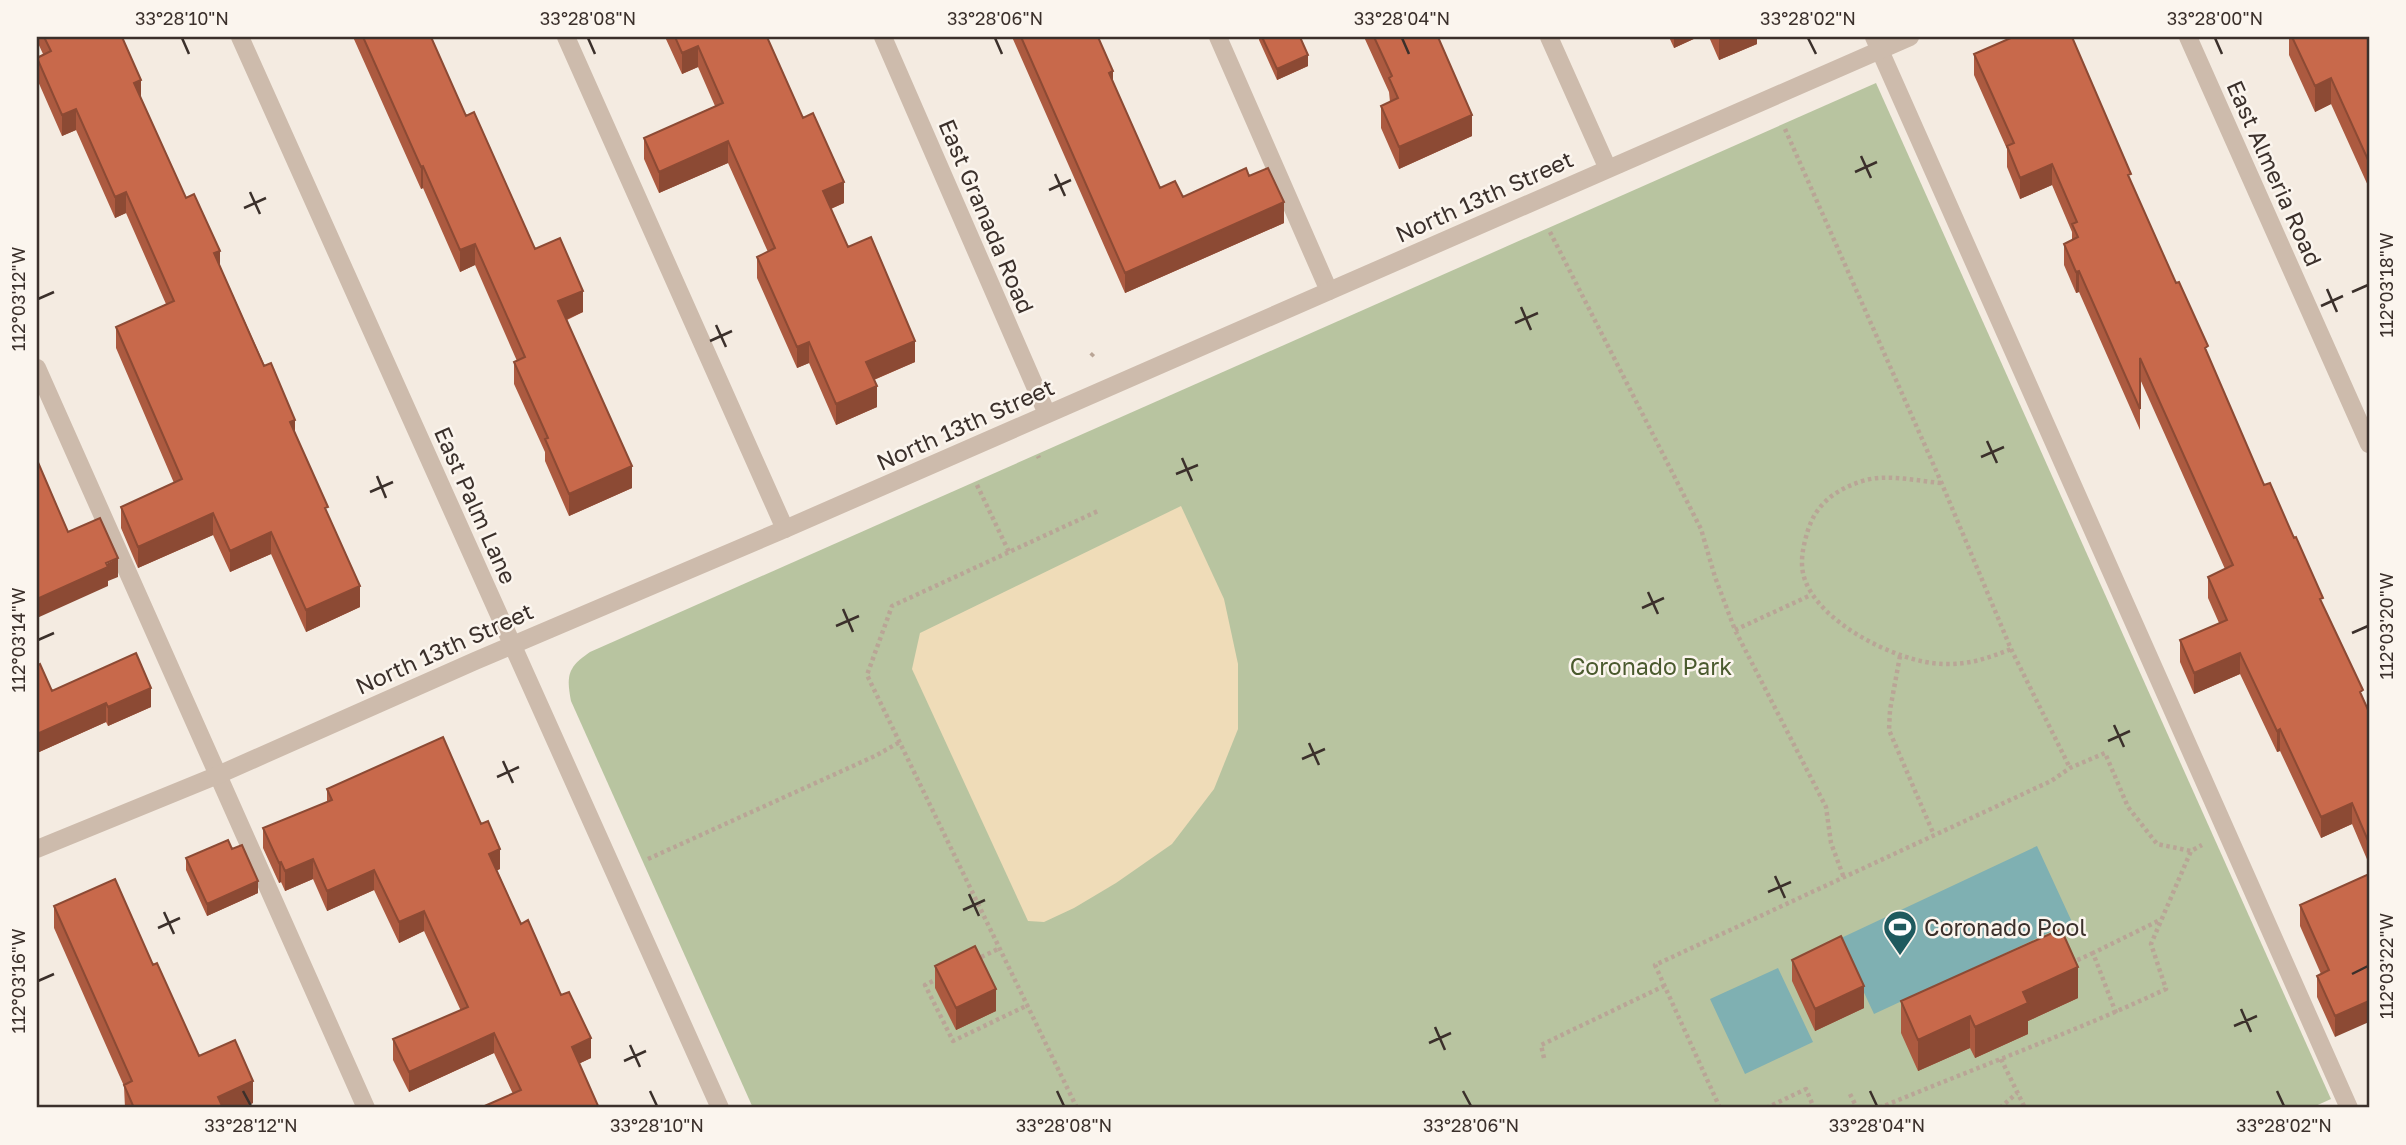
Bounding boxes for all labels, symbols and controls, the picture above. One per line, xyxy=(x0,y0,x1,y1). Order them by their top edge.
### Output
text: 33°28'10"N xyxy=(135,7,229,29)
text: 33°28'08"N xyxy=(540,7,636,29)
text: 33°28'06"N xyxy=(947,7,1043,29)
text: 33°28'04"N xyxy=(1354,7,1450,29)
text: 33°28'02"N xyxy=(1760,7,1856,29)
text: 33°28'00"N xyxy=(2167,7,2263,29)
street label: East Almeria Road xyxy=(2222,76,2328,270)
street label: East Granada Road xyxy=(933,115,1041,317)
street label: North 13th Street xyxy=(1391,144,1577,248)
text: 112°03'18"W xyxy=(2375,233,2397,337)
text: 112°03'12"W xyxy=(7,247,29,351)
street label: North 13th Street xyxy=(872,372,1058,476)
street label: East Palm Lane xyxy=(429,422,523,588)
text: 112°03'20"W xyxy=(2375,573,2397,679)
text: 112°03'14"W xyxy=(7,588,29,692)
street label: North 13th Street xyxy=(351,596,537,700)
park label: Coronado Park xyxy=(1570,652,1732,680)
sports icon: Coronado Pool xyxy=(1881,908,1919,957)
place label: Coronado Pool xyxy=(1924,913,2087,941)
text: 112°03'22"W xyxy=(2375,913,2397,1019)
text: 112°03'16"W xyxy=(7,929,29,1033)
text: 33°28'12"N xyxy=(204,1114,298,1136)
text: 33°28'10"N xyxy=(610,1114,704,1136)
text: 33°28'08"N xyxy=(1016,1114,1112,1136)
text: 33°28'06"N xyxy=(1423,1114,1519,1136)
text: 33°28'04"N xyxy=(1829,1114,1925,1136)
text: 33°28'02"N xyxy=(2236,1114,2332,1136)

